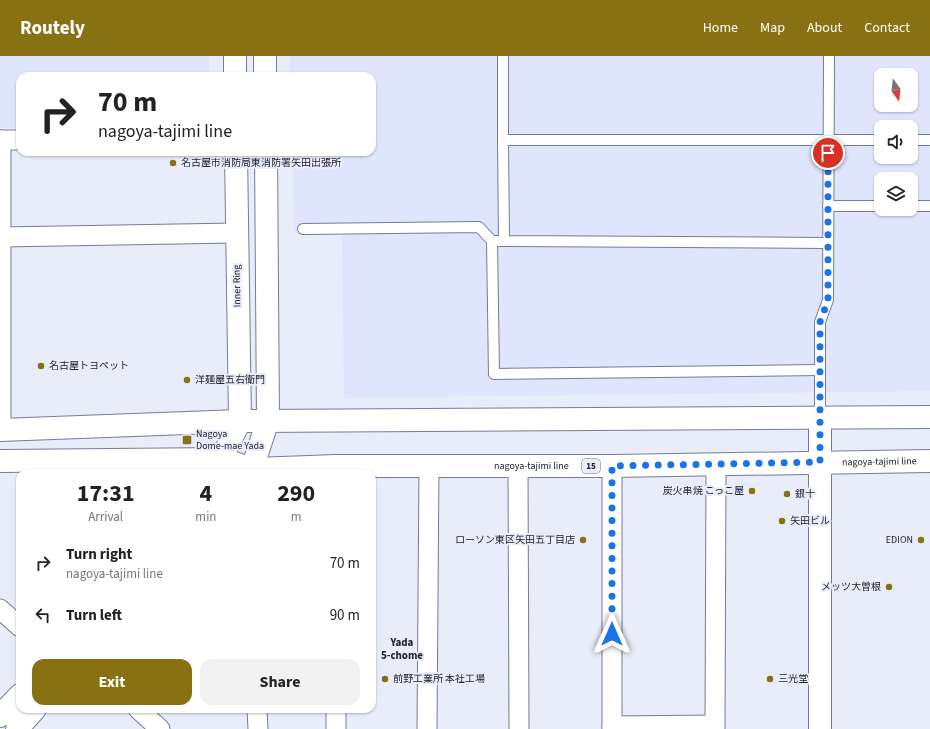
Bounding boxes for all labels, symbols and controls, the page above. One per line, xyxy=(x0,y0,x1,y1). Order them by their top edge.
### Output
text: Routely xyxy=(20,15,85,42)
text: Home xyxy=(703,18,738,38)
text: Map xyxy=(760,18,785,38)
text: About xyxy=(807,18,842,38)
text: Contact xyxy=(864,18,910,38)
north arrow xyxy=(874,68,918,112)
map controls xyxy=(874,68,918,216)
text: 70 m xyxy=(98,82,157,122)
icon: right xyxy=(32,88,84,140)
text: nagoya-tajimi line xyxy=(98,119,232,144)
button: sound xyxy=(874,120,918,164)
pin xyxy=(811,136,845,170)
icon: arrive xyxy=(817,142,839,164)
place label: 名古屋市消防局東消防署矢田出張所 xyxy=(181,156,341,170)
marker: 名古屋市消防局東消防署矢田出張所 xyxy=(168,158,178,168)
button: layers xyxy=(874,172,918,216)
street label: Inner Ring xyxy=(230,265,244,307)
place label: 名古屋トヨペット xyxy=(49,359,129,373)
marker: 名古屋トヨペット xyxy=(36,361,46,371)
place label: 洋麺屋五右衛門 xyxy=(195,373,265,387)
marker: 洋麺屋五右衛門 xyxy=(182,375,192,385)
place label: Nagoya Dome-mae Yada xyxy=(196,427,264,453)
marker: Nagoya Dome-mae Yada xyxy=(181,434,193,446)
street label: nagoya-tajimi line xyxy=(842,454,917,469)
street label: nagoya-tajimi line xyxy=(494,459,569,473)
road number: 15 xyxy=(582,459,600,473)
text: 17:31 xyxy=(77,476,135,511)
text: 4 xyxy=(200,476,212,511)
text: 290 xyxy=(277,476,315,511)
place label: 炭火串焼 こっこ屋 xyxy=(663,484,744,498)
marker: 炭火串焼 こっこ屋 xyxy=(747,486,757,496)
place label: 銀十 xyxy=(795,487,815,501)
marker: 銀十 xyxy=(782,489,792,499)
text: Arrival xyxy=(88,508,123,526)
text: min xyxy=(195,508,216,526)
text: m xyxy=(291,508,302,526)
place label: 矢田ビル xyxy=(790,514,830,528)
marker: 矢田ビル xyxy=(777,516,787,526)
place label: ローソン東区矢田五丁目店 xyxy=(455,533,575,547)
place label: EDION xyxy=(886,533,913,547)
marker: ローソン東区矢田五丁目店 xyxy=(578,535,588,545)
marker: EDION xyxy=(916,535,926,545)
text: Turn right xyxy=(66,544,132,565)
icon: right xyxy=(32,552,54,574)
text: 70 m xyxy=(330,553,360,574)
text: nagoya-tajimi line xyxy=(66,565,163,583)
place label: メッツ大曽根 xyxy=(821,580,881,594)
marker: メッツ大曽根 xyxy=(884,582,894,592)
icon: left xyxy=(32,604,54,626)
text: Turn left xyxy=(66,605,122,626)
text: 90 m xyxy=(330,605,360,626)
position arrow xyxy=(591,613,633,655)
district label: Yada 5-chome xyxy=(381,635,423,663)
button: Exit xyxy=(32,659,192,705)
button: Share xyxy=(200,659,360,705)
place label: 前野工業所 本社工場 xyxy=(393,672,485,686)
place label: 三光堂 xyxy=(778,672,808,686)
marker: 前野工業所 本社工場 xyxy=(380,674,390,684)
marker: 三光堂 xyxy=(765,674,775,684)

